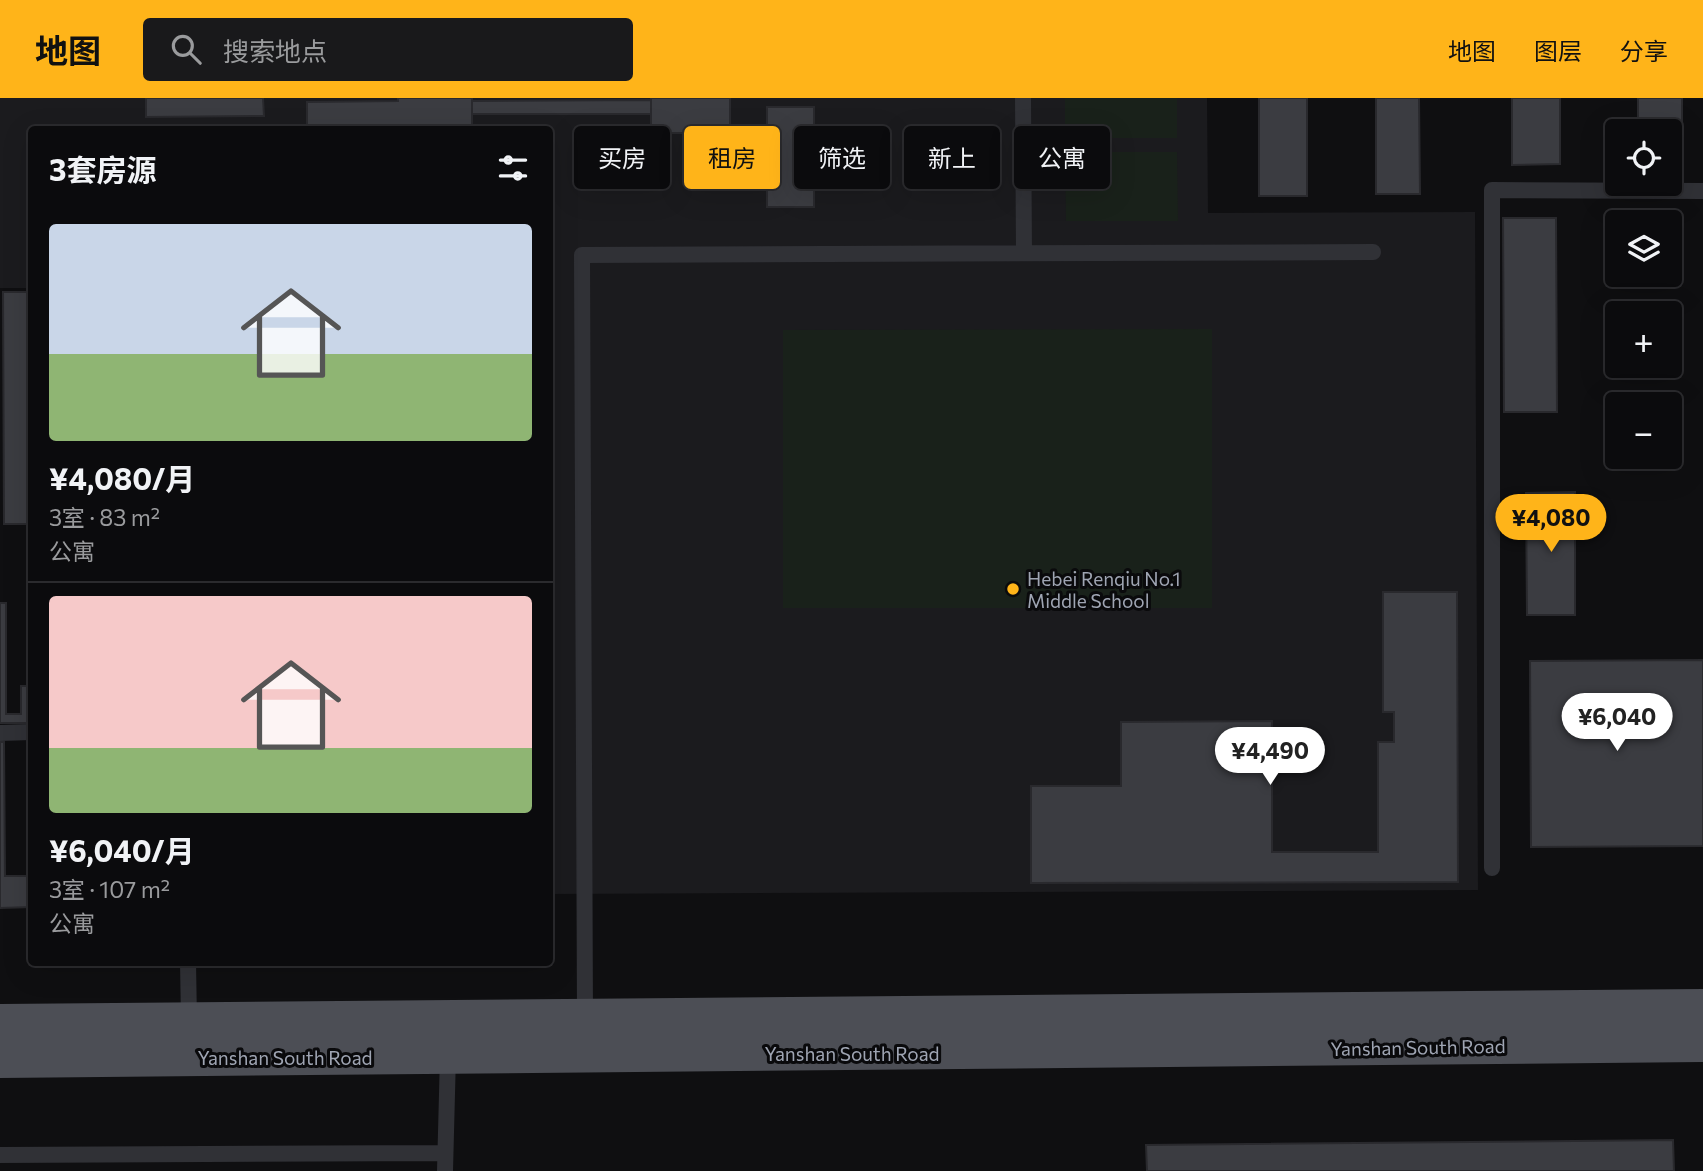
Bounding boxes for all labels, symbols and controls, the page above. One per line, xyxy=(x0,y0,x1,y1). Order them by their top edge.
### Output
search box xyxy=(143,18,633,81)
text: 地图 xyxy=(35,29,101,70)
icon: search xyxy=(167,30,205,68)
text: 搜索地点 xyxy=(223,35,327,66)
text: 地图 xyxy=(1448,36,1496,65)
text: 图层 xyxy=(1534,36,1582,65)
text: 分享 xyxy=(1620,36,1668,65)
map controls xyxy=(1605,119,1682,469)
button: locate xyxy=(1605,119,1682,196)
chip: 买房 xyxy=(574,126,670,189)
chip: 租房 xyxy=(684,126,780,189)
chip: 筛选 xyxy=(794,126,890,189)
chip: 新上 xyxy=(904,126,1000,189)
chip: 公寓 xyxy=(1014,126,1110,189)
icon: filters xyxy=(494,149,532,187)
text: 3套房源 xyxy=(49,150,156,187)
button: layers xyxy=(1605,210,1682,287)
icon: home xyxy=(228,270,354,396)
button: + xyxy=(1605,301,1682,378)
button: − xyxy=(1605,392,1682,469)
text: ¥4,080/月 xyxy=(49,459,195,496)
pin: ¥4,080 xyxy=(1494,494,1608,554)
text: 3室 · 83 m² xyxy=(49,503,160,531)
text: ¥4,080 xyxy=(1511,503,1591,531)
text: 公寓 xyxy=(49,537,95,565)
place label: Hebei Renqiu No.1 Middle School xyxy=(1027,567,1181,612)
marker: Hebei Renqiu No.1 Middle School xyxy=(1005,581,1021,597)
icon: home xyxy=(228,642,354,768)
pin: ¥6,040 xyxy=(1560,694,1674,753)
text: ¥6,040 xyxy=(1578,702,1656,730)
pin: ¥4,490 xyxy=(1213,728,1327,787)
text: ¥4,490 xyxy=(1231,736,1309,764)
text: ¥6,040/月 xyxy=(49,831,195,868)
text: 3室 · 107 m² xyxy=(49,875,170,903)
text: 公寓 xyxy=(49,909,95,937)
street label: Yanshan South Road xyxy=(1330,1034,1506,1060)
street label: Yanshan South Road xyxy=(764,1042,940,1065)
street label: Yanshan South Road xyxy=(197,1046,373,1069)

